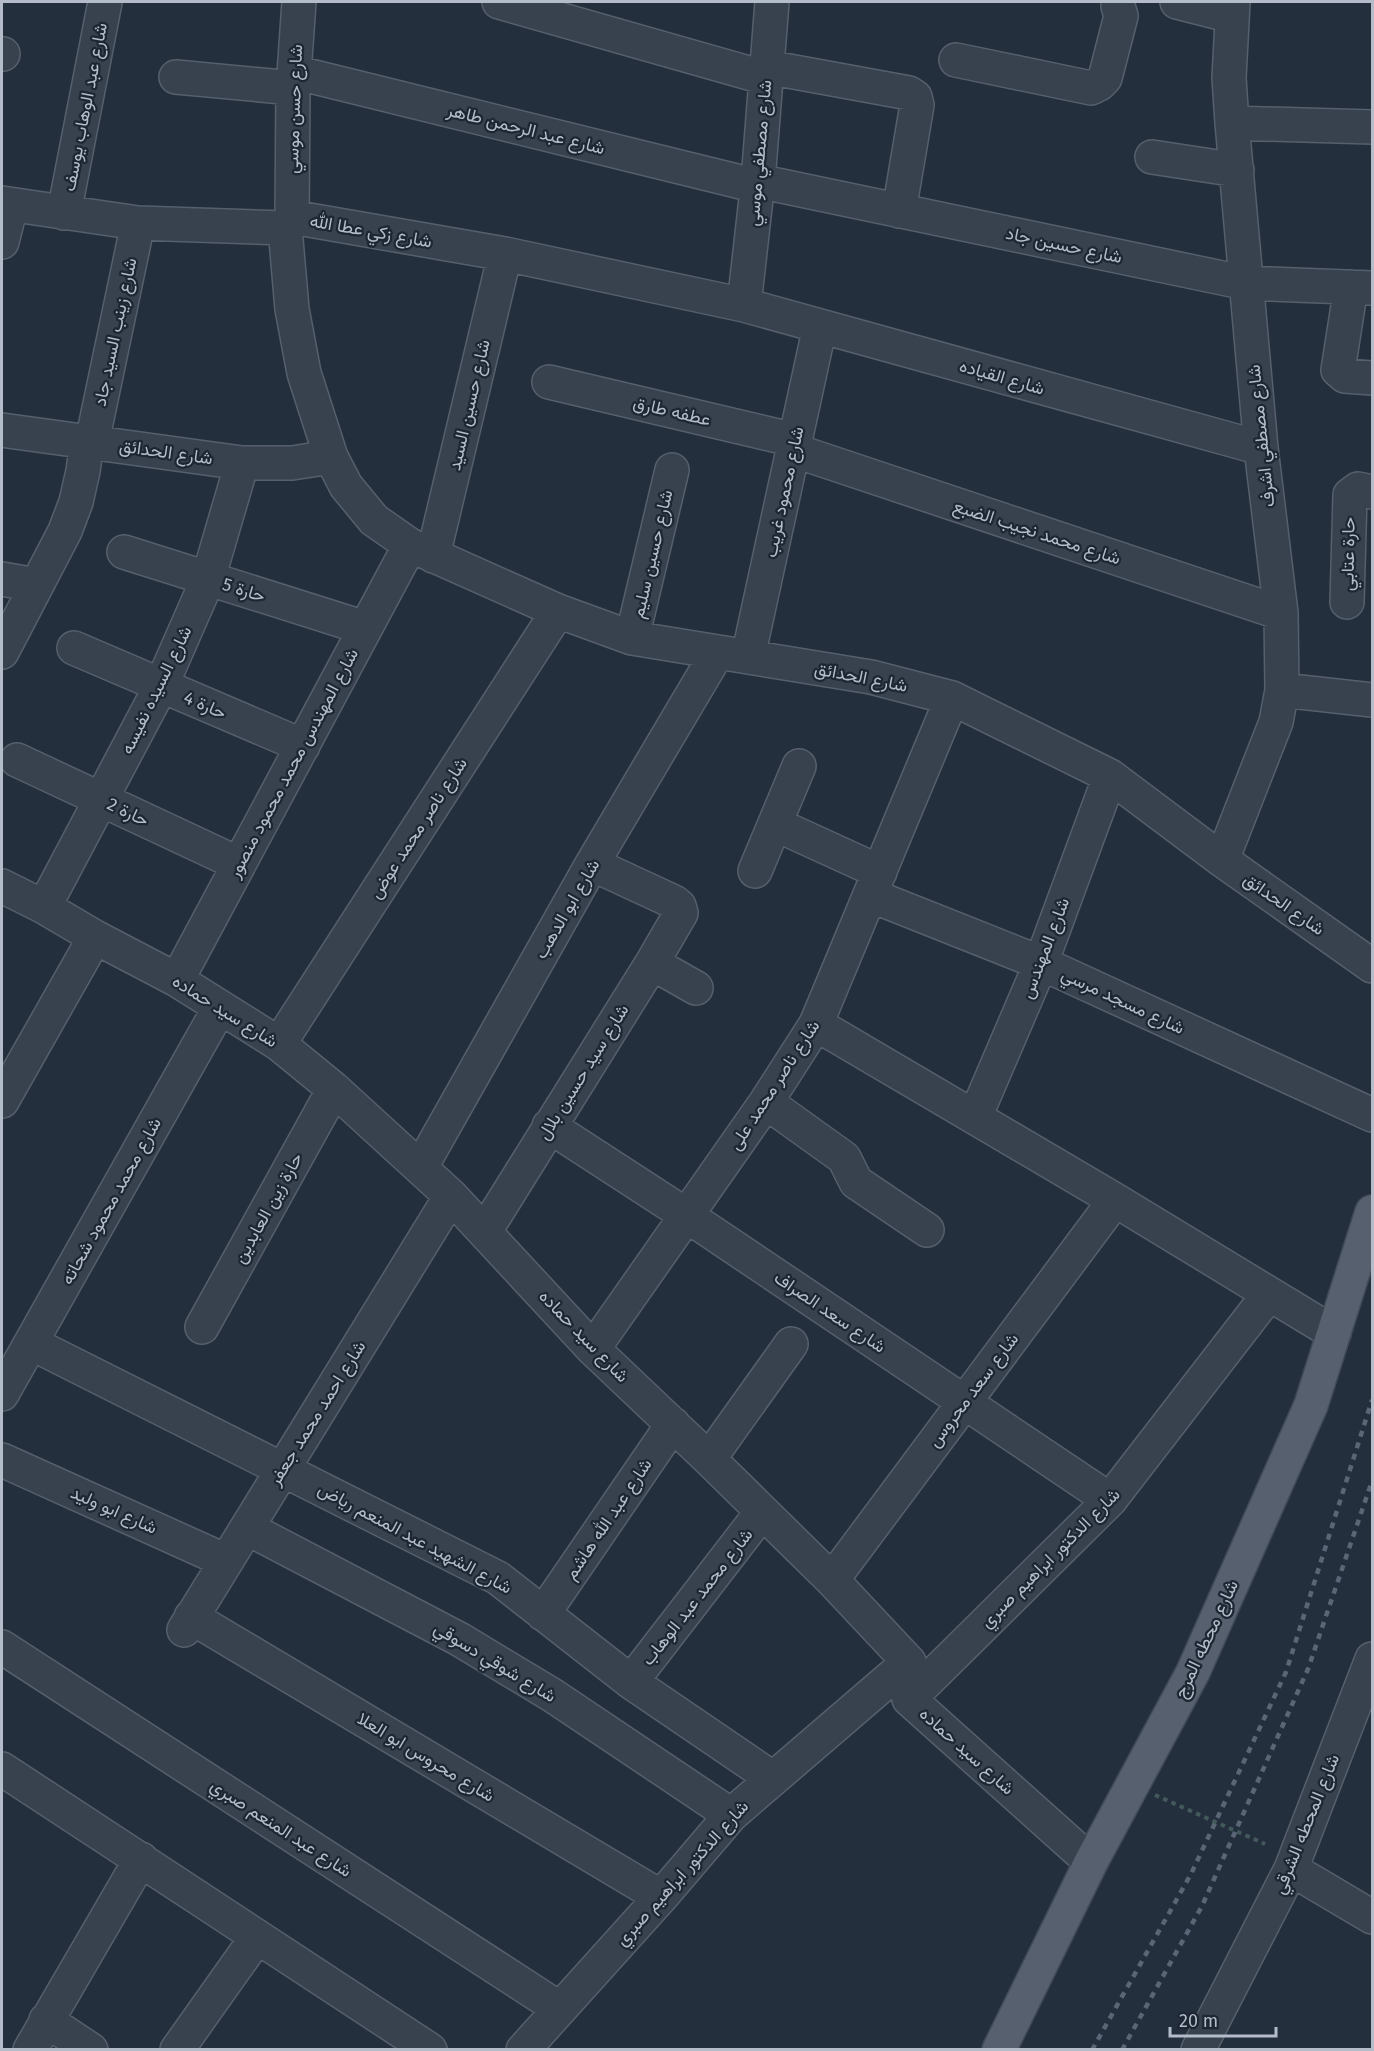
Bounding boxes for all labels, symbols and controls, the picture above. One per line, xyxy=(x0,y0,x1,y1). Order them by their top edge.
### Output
street label: شارع عبد الوهاب يوسف xyxy=(58,21,113,193)
street label: شارع حسن موسي xyxy=(281,44,311,174)
street label: شارع مصطفي موسي xyxy=(742,79,780,228)
street label: شارع عبد الرحمن طاهر xyxy=(444,99,607,160)
street label: شارع زكي عطا الله xyxy=(308,209,434,257)
street label: شارع حسين جاد xyxy=(1004,222,1124,269)
street label: شارع زينب السيد جاد xyxy=(89,256,142,408)
street label: شارع حسين السيد xyxy=(443,337,496,473)
street label: شارع القياده xyxy=(957,354,1047,401)
street label: شارع مصطفي اشرف xyxy=(1243,363,1283,508)
street label: عطفه طارق xyxy=(631,391,713,431)
street label: شارع محمود غريب xyxy=(759,425,810,560)
street label: شارع الحدائق xyxy=(118,435,214,470)
street label: شارع حسين سليم xyxy=(627,488,678,621)
street label: شارع محمد نجيب الضبع xyxy=(950,495,1124,570)
street label: حارة عتابي xyxy=(1336,517,1364,591)
street label: حارة 5 xyxy=(220,573,268,607)
street label: شارع السيده نفيسه xyxy=(115,622,197,758)
street label: شارع المهندس محمد محمود منصور xyxy=(223,645,364,883)
street label: شارع الحدائق xyxy=(812,657,909,698)
street label: حارة 4 xyxy=(180,686,230,724)
street label: شارع ناصر محمد عوض xyxy=(364,753,473,903)
street label: حارة 2 xyxy=(104,793,152,831)
street label: شارع ابو الدهب xyxy=(530,855,605,963)
street label: شارع الحدائق xyxy=(1239,868,1329,941)
street label: شارع المهندس xyxy=(1016,894,1075,1002)
street label: شارع مسجد مرسي xyxy=(1056,963,1188,1043)
street label: شارع سيد حماده xyxy=(168,970,282,1053)
street label: شارع سيد حسين بلال xyxy=(532,1000,634,1144)
street label: شارع ناصر محمد على xyxy=(724,1016,825,1155)
street label: شارع محمد محمود شحاته xyxy=(56,1114,167,1289)
street label: حارة زين العابدين xyxy=(228,1149,308,1267)
street label: شارع سعد الصراف xyxy=(769,1266,890,1358)
street label: شارع سيد حماده xyxy=(534,1285,634,1388)
street label: شارع سعد محروس xyxy=(923,1328,1024,1452)
street label: شارع احمد محمد جعفر xyxy=(263,1336,371,1491)
street label: شارع عبد الله هاشم xyxy=(559,1454,657,1584)
street label: شارع الشهيد عبد المنعم رياض xyxy=(314,1477,516,1599)
street label: شارع ابو وليد xyxy=(67,1481,161,1540)
street label: شارع الدكتور ابراهيم صبري xyxy=(976,1484,1127,1635)
street label: شارع محمد عبد الوهاب xyxy=(637,1524,758,1671)
street label: شارع محطه المرج xyxy=(1169,1576,1244,1702)
street label: شارع شوقي دسوقي xyxy=(428,1617,560,1711)
street label: شارع سيد حماده xyxy=(914,1703,1019,1800)
street label: شارع محروس ابو العلا xyxy=(353,1707,499,1808)
street label: شارع المحطه الشرقي xyxy=(1268,1751,1348,1899)
street label: شارع عبد المنعم صبري xyxy=(204,1774,356,1885)
street label: شارع الدكتور ابراهيم صبري xyxy=(611,1796,756,1953)
scale bar xyxy=(1170,2000,1276,2038)
text: 20 m xyxy=(1179,2010,1218,2032)

